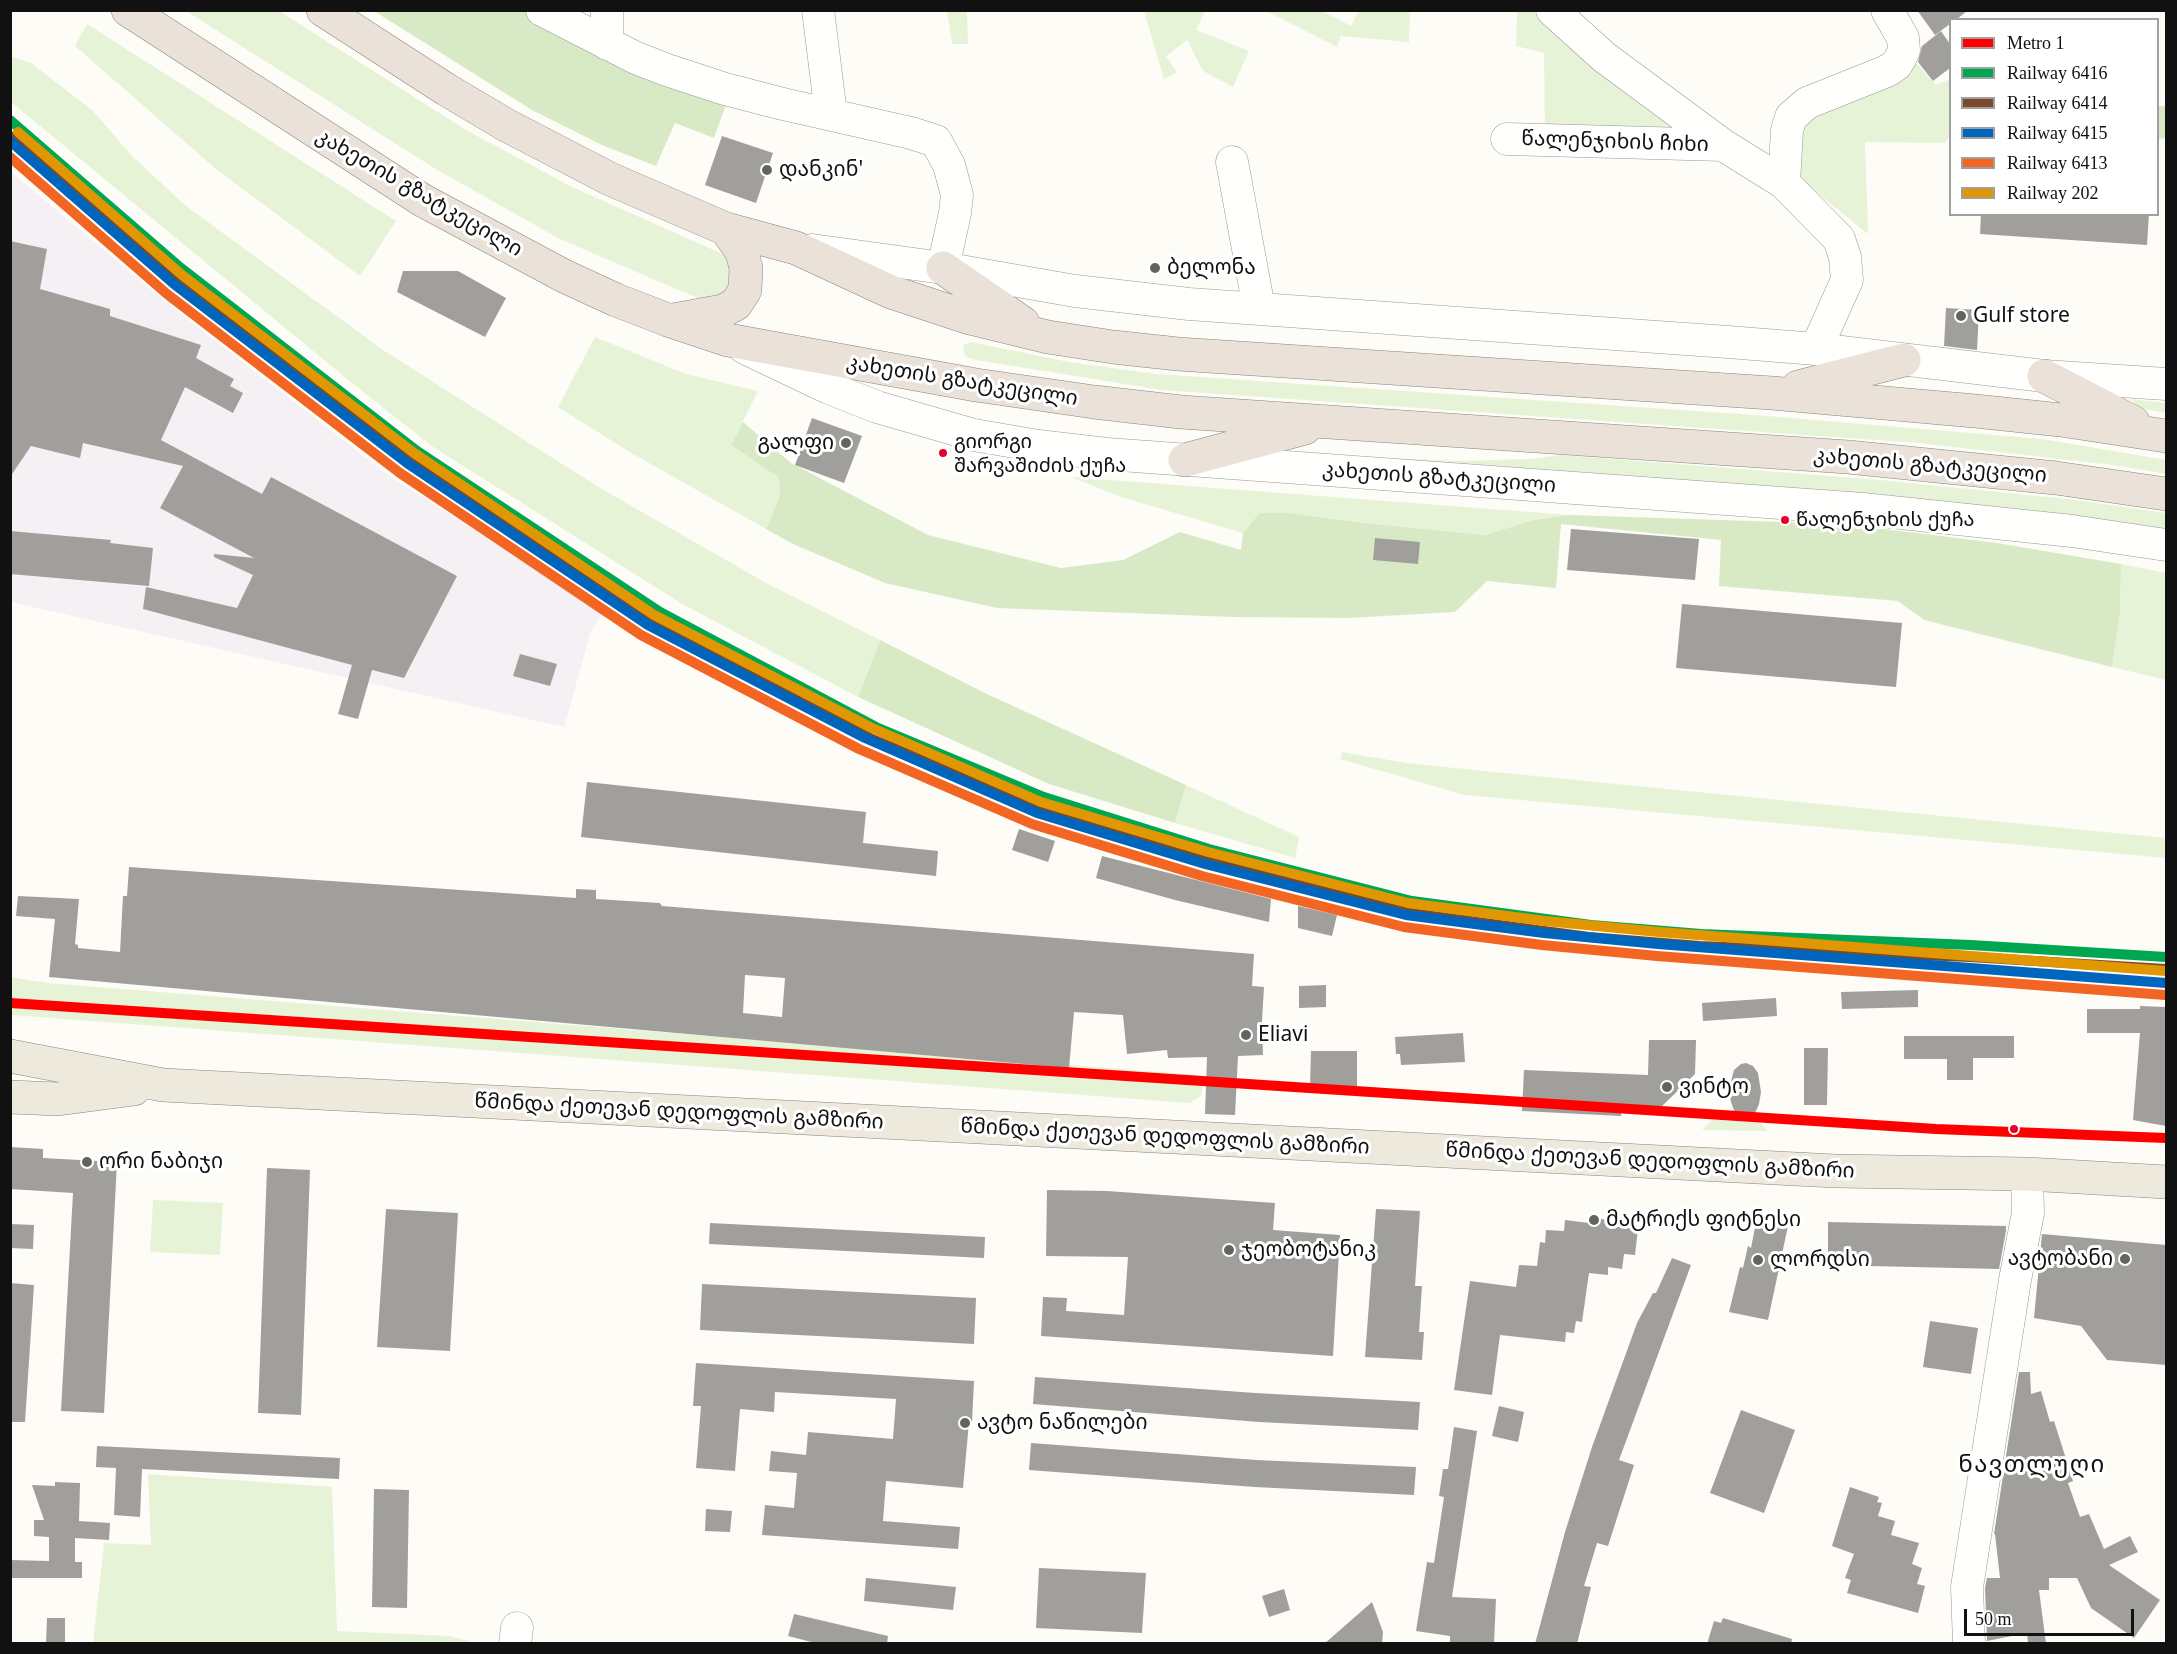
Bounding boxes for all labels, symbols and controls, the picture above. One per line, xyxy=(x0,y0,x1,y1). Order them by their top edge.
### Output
legend xyxy=(1949,18,2159,216)
text: Metro 1 xyxy=(2007,33,2065,53)
text: Railway 6416 xyxy=(2007,63,2108,83)
text: Railway 6414 xyxy=(2007,93,2108,113)
text: Railway 6415 xyxy=(2007,123,2108,143)
street label: კახეთის გზატკეცილი xyxy=(311,124,527,262)
street label: წალენჯიხის ჩიხი xyxy=(1521,126,1709,158)
text: Railway 6413 xyxy=(2007,153,2108,173)
place label: დანკინ' xyxy=(779,157,863,183)
marker: დანკინ' xyxy=(760,163,774,177)
text: Railway 202 xyxy=(2007,183,2099,203)
place label: ბელონა xyxy=(1167,255,1256,281)
marker: ბელონა xyxy=(1148,261,1162,275)
place label: Gulf store xyxy=(1973,303,2070,329)
marker: Gulf store xyxy=(1954,309,1968,323)
street label: კახეთის გზატკეცილი xyxy=(844,350,1080,412)
place label: გალფი xyxy=(757,430,834,456)
place label: გიორგი შარვაშიძის ქუჩა xyxy=(954,430,1126,477)
marker: გალფი xyxy=(839,436,853,450)
street label: კახეთის გზატკეცილი xyxy=(1812,443,2048,489)
marker: გიორგი შარვაშიძის ქუჩა xyxy=(937,447,949,459)
street label: კახეთის გზატკეცილი xyxy=(1321,457,1557,499)
place label: წალენჯიხის ქუჩა xyxy=(1796,508,1975,532)
marker: წალენჯიხის ქუჩა xyxy=(1779,514,1791,526)
place label: Eliavi xyxy=(1258,1022,1308,1048)
marker: Eliavi xyxy=(1239,1028,1253,1042)
place label: ვინტო xyxy=(1679,1074,1749,1100)
marker: ვინტო xyxy=(1660,1080,1674,1094)
street label: წმინდა ქეთევან დედოფლის გამზირი xyxy=(474,1089,884,1135)
street label: წმინდა ქეთევან დედოფლის გამზირი xyxy=(960,1114,1370,1160)
unlabelled marker xyxy=(2008,1123,2020,1135)
street label: წმინდა ქეთევან დედოფლის გამზირი xyxy=(1445,1138,1855,1184)
place label: ორი ნაბიჯი xyxy=(99,1149,223,1175)
marker: ორი ნაბიჯი xyxy=(80,1155,94,1169)
place label: მატრიქს ფიტნესი xyxy=(1606,1207,1801,1233)
marker: მატრიქს ფიტნესი xyxy=(1587,1213,1601,1227)
place label: ჯეობოტანიკ xyxy=(1241,1237,1376,1263)
marker: ჯეობოტანიკ xyxy=(1222,1243,1236,1257)
place label: ავტობანი xyxy=(2008,1246,2113,1272)
place label: ლორდსი xyxy=(1770,1247,1870,1273)
marker: ავტობანი xyxy=(2118,1252,2132,1266)
marker: ლორდსი xyxy=(1751,1253,1765,1267)
place label: ავტო ნაწილები xyxy=(977,1410,1148,1436)
marker: ავტო ნაწილები xyxy=(958,1416,972,1430)
district label: ნავთლუღი xyxy=(1958,1451,2106,1479)
scale bar xyxy=(1967,1597,2136,1635)
text: 50 m xyxy=(1975,1609,2012,1629)

